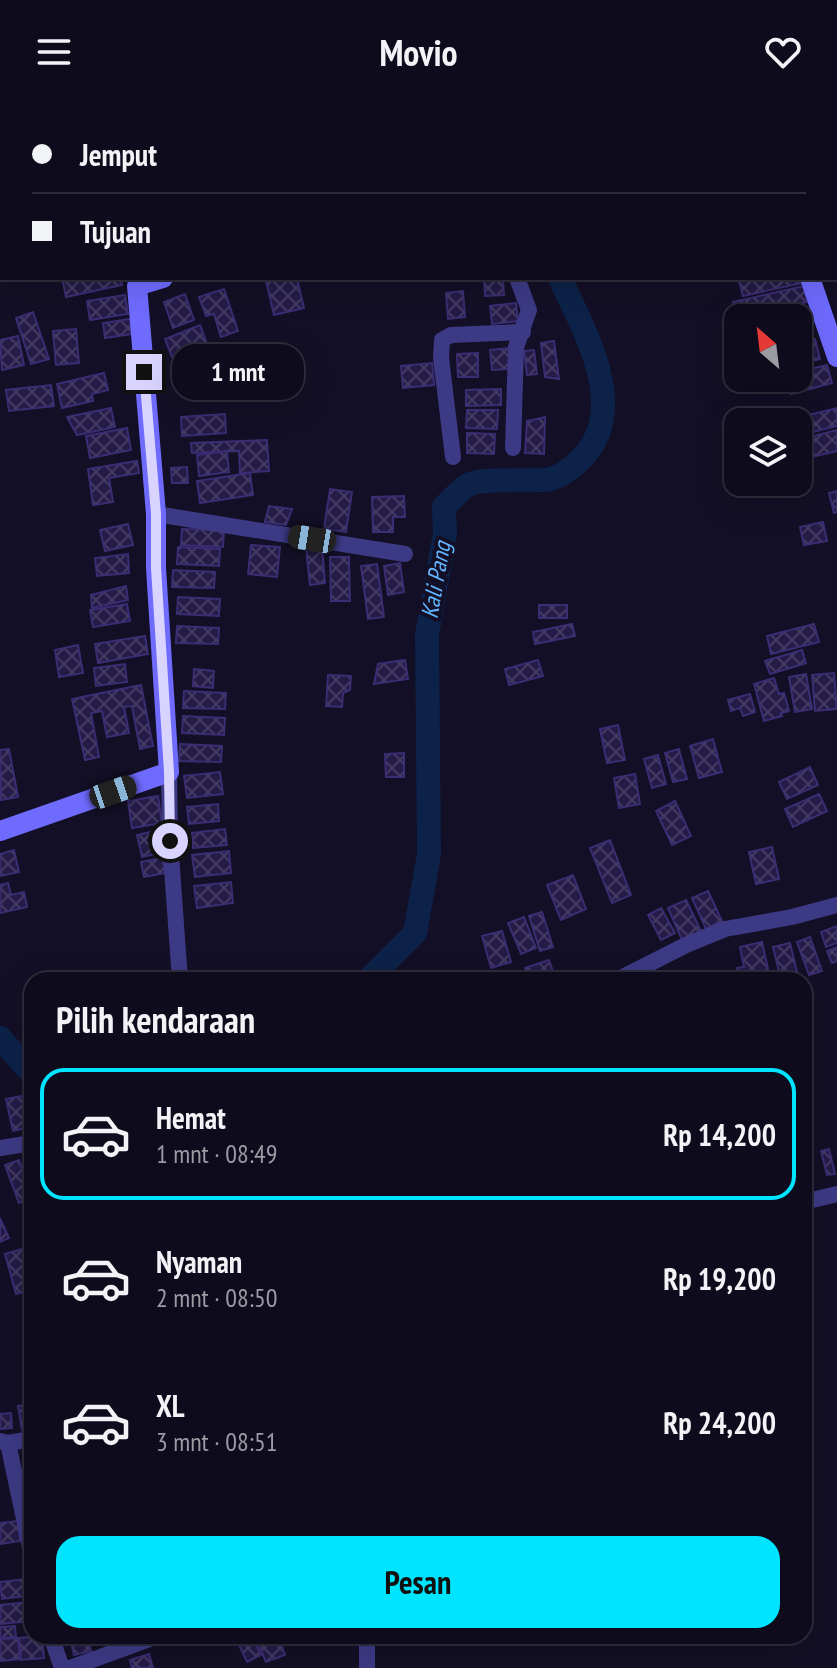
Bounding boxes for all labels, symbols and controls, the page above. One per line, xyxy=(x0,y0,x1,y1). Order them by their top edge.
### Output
text: Movio xyxy=(379,29,458,76)
icon: menu xyxy=(32,30,76,74)
icon: heart xyxy=(761,30,805,74)
text: Jemput xyxy=(80,135,157,174)
text: Tujuan xyxy=(80,212,151,251)
north arrow xyxy=(724,304,812,392)
map controls xyxy=(724,304,812,496)
callout: 1 mnt xyxy=(172,344,304,400)
route end xyxy=(126,354,162,390)
text: 1 mnt xyxy=(211,355,265,388)
button: layers xyxy=(724,408,812,496)
car xyxy=(286,523,338,555)
water label: Kali Pang xyxy=(414,537,458,621)
car xyxy=(86,773,140,811)
route start xyxy=(152,823,188,859)
text: Pilih kendaraan xyxy=(56,996,255,1043)
icon: car xyxy=(60,1098,132,1170)
text: Hemat xyxy=(156,1098,226,1137)
text: Rp 14,200 xyxy=(663,1115,776,1154)
text: 1 mnt · 08:49 xyxy=(156,1137,277,1170)
icon: car xyxy=(60,1242,132,1314)
text: Nyaman xyxy=(156,1242,242,1281)
text: Rp 19,200 xyxy=(663,1259,776,1298)
text: 2 mnt · 08:50 xyxy=(156,1281,277,1314)
icon: car xyxy=(60,1386,132,1458)
text: XL xyxy=(156,1386,185,1425)
text: Rp 24,200 xyxy=(663,1403,776,1442)
text: 3 mnt · 08:51 xyxy=(156,1425,277,1458)
button: Pesan xyxy=(56,1536,780,1628)

